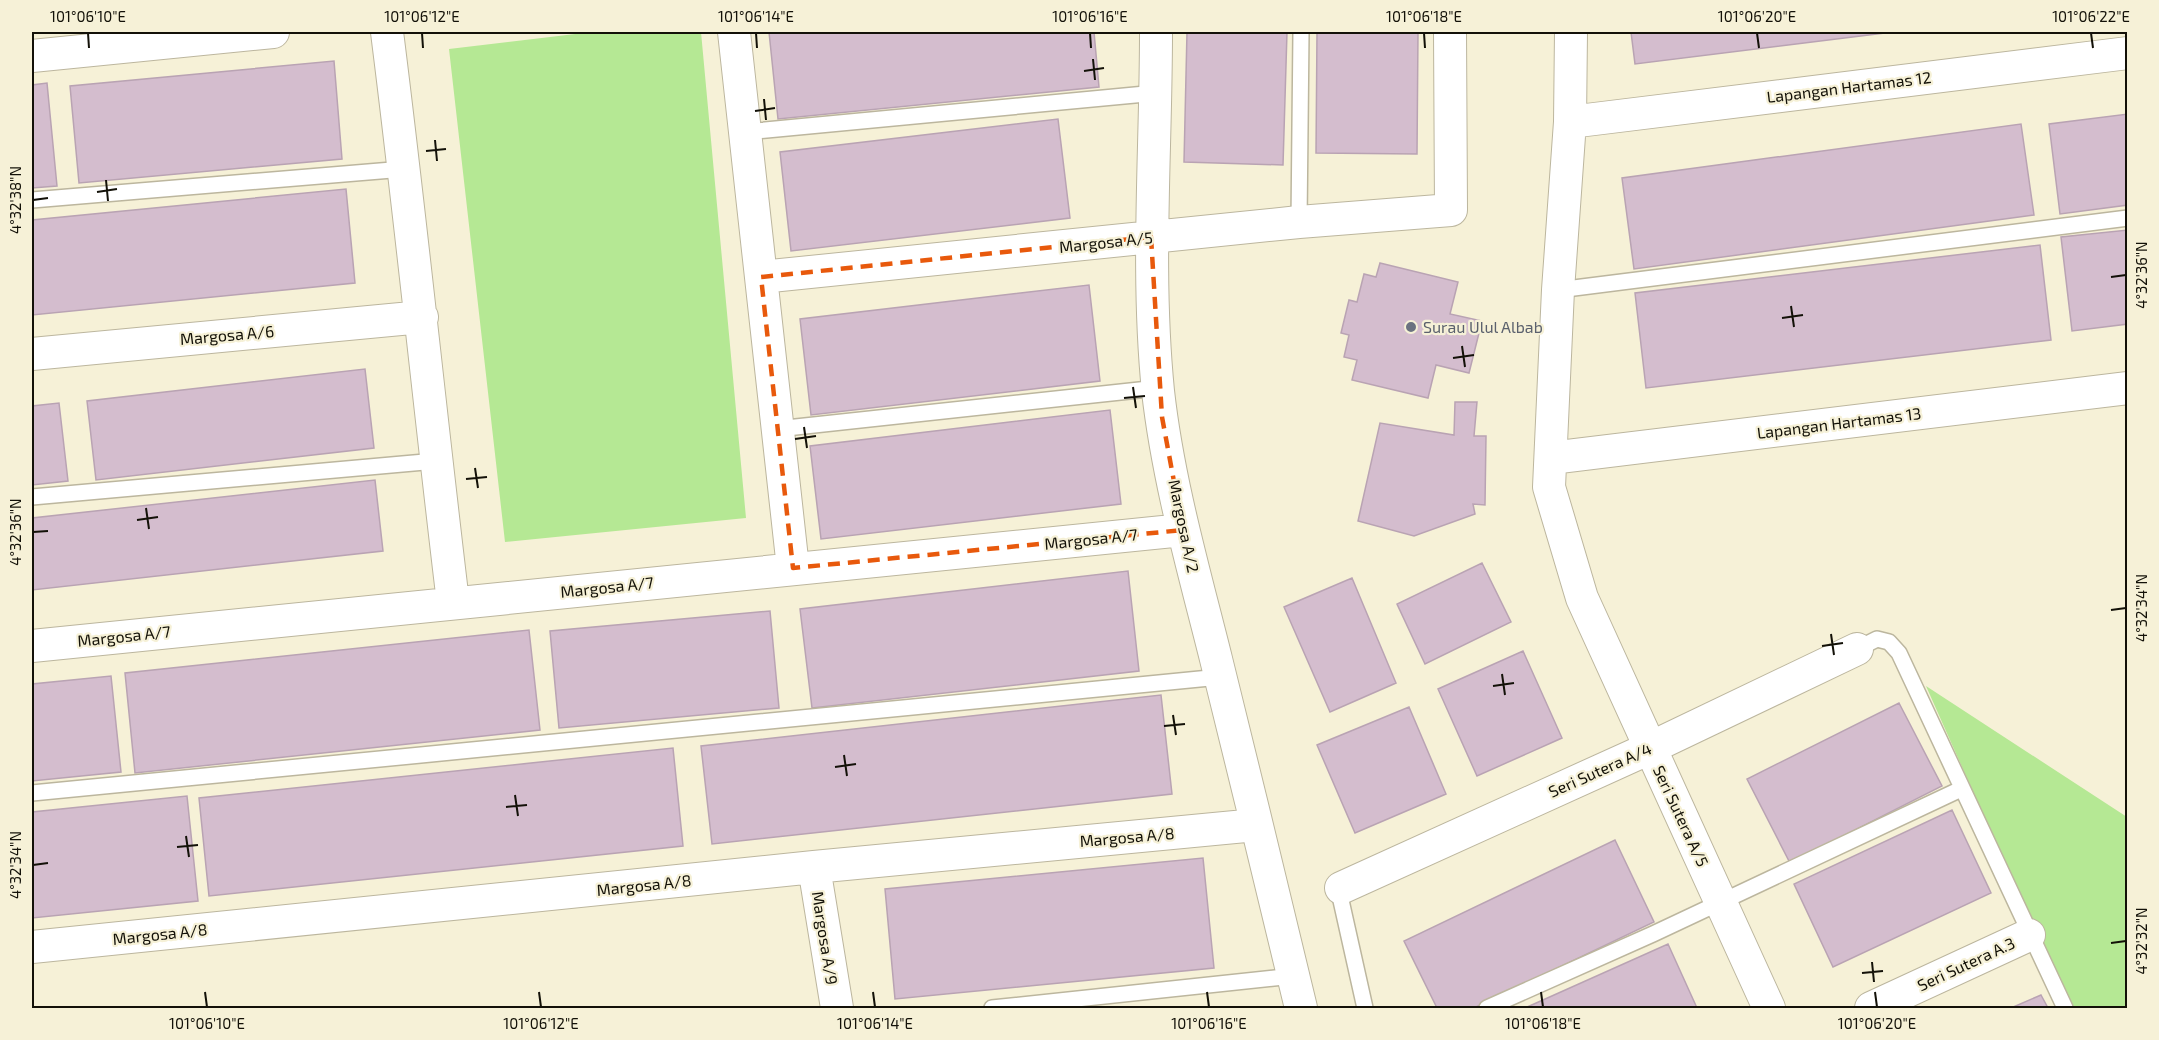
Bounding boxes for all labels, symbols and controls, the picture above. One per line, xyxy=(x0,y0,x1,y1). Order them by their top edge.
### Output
text: 101°06'10"E xyxy=(50,7,126,25)
text: 101°06'12"E xyxy=(384,7,460,25)
text: 101°06'14"E xyxy=(718,7,794,25)
text: 101°06'16"E xyxy=(1052,7,1128,25)
text: 101°06'18"E xyxy=(1386,7,1462,25)
text: 101°06'20"E xyxy=(1718,7,1796,25)
text: 101°06'22"E xyxy=(2052,7,2130,25)
street label: Lapangan Hartamas 12 xyxy=(1766,67,1932,106)
text: 4°32'38"N xyxy=(6,166,24,234)
street label: Margosa A/5 xyxy=(1058,227,1154,256)
text: 4°32'36"N xyxy=(2132,241,2150,309)
place label: Surau Ulul Albab xyxy=(1423,317,1543,336)
marker: Surau Ulul Albab xyxy=(1404,320,1418,334)
street label: Margosa A/6 xyxy=(179,321,275,348)
street label: Lapangan Hartamas 13 xyxy=(1756,403,1922,442)
street label: Margosa A/2 xyxy=(1165,478,1204,574)
text: 4°32'36"N xyxy=(6,498,24,566)
street label: Margosa A/7 xyxy=(1043,524,1139,553)
street label: Margosa A/7 xyxy=(559,572,655,601)
text: 4°32'34"N xyxy=(2132,574,2150,642)
street label: Margosa A/7 xyxy=(76,621,172,650)
street label: Seri Sutera A/4 xyxy=(1545,738,1654,801)
street label: Seri Sutera A/5 xyxy=(1650,762,1713,869)
street label: Margosa A/8 xyxy=(1079,823,1175,850)
text: 4°32'34"N xyxy=(6,831,24,899)
street label: Margosa A/8 xyxy=(596,870,692,899)
street label: Margosa A/9 xyxy=(809,890,842,986)
text: 4°32'32"N xyxy=(2132,907,2150,975)
street label: Margosa A/8 xyxy=(112,919,208,948)
street label: Seri Sutera A.3 xyxy=(1914,933,2017,994)
text: 101°06'10"E xyxy=(169,1014,245,1032)
text: 101°06'12"E xyxy=(503,1014,579,1032)
text: 101°06'14"E xyxy=(837,1014,913,1032)
text: 101°06'16"E xyxy=(1171,1014,1247,1032)
text: 101°06'18"E xyxy=(1505,1014,1581,1032)
text: 101°06'20"E xyxy=(1838,1014,1916,1032)

